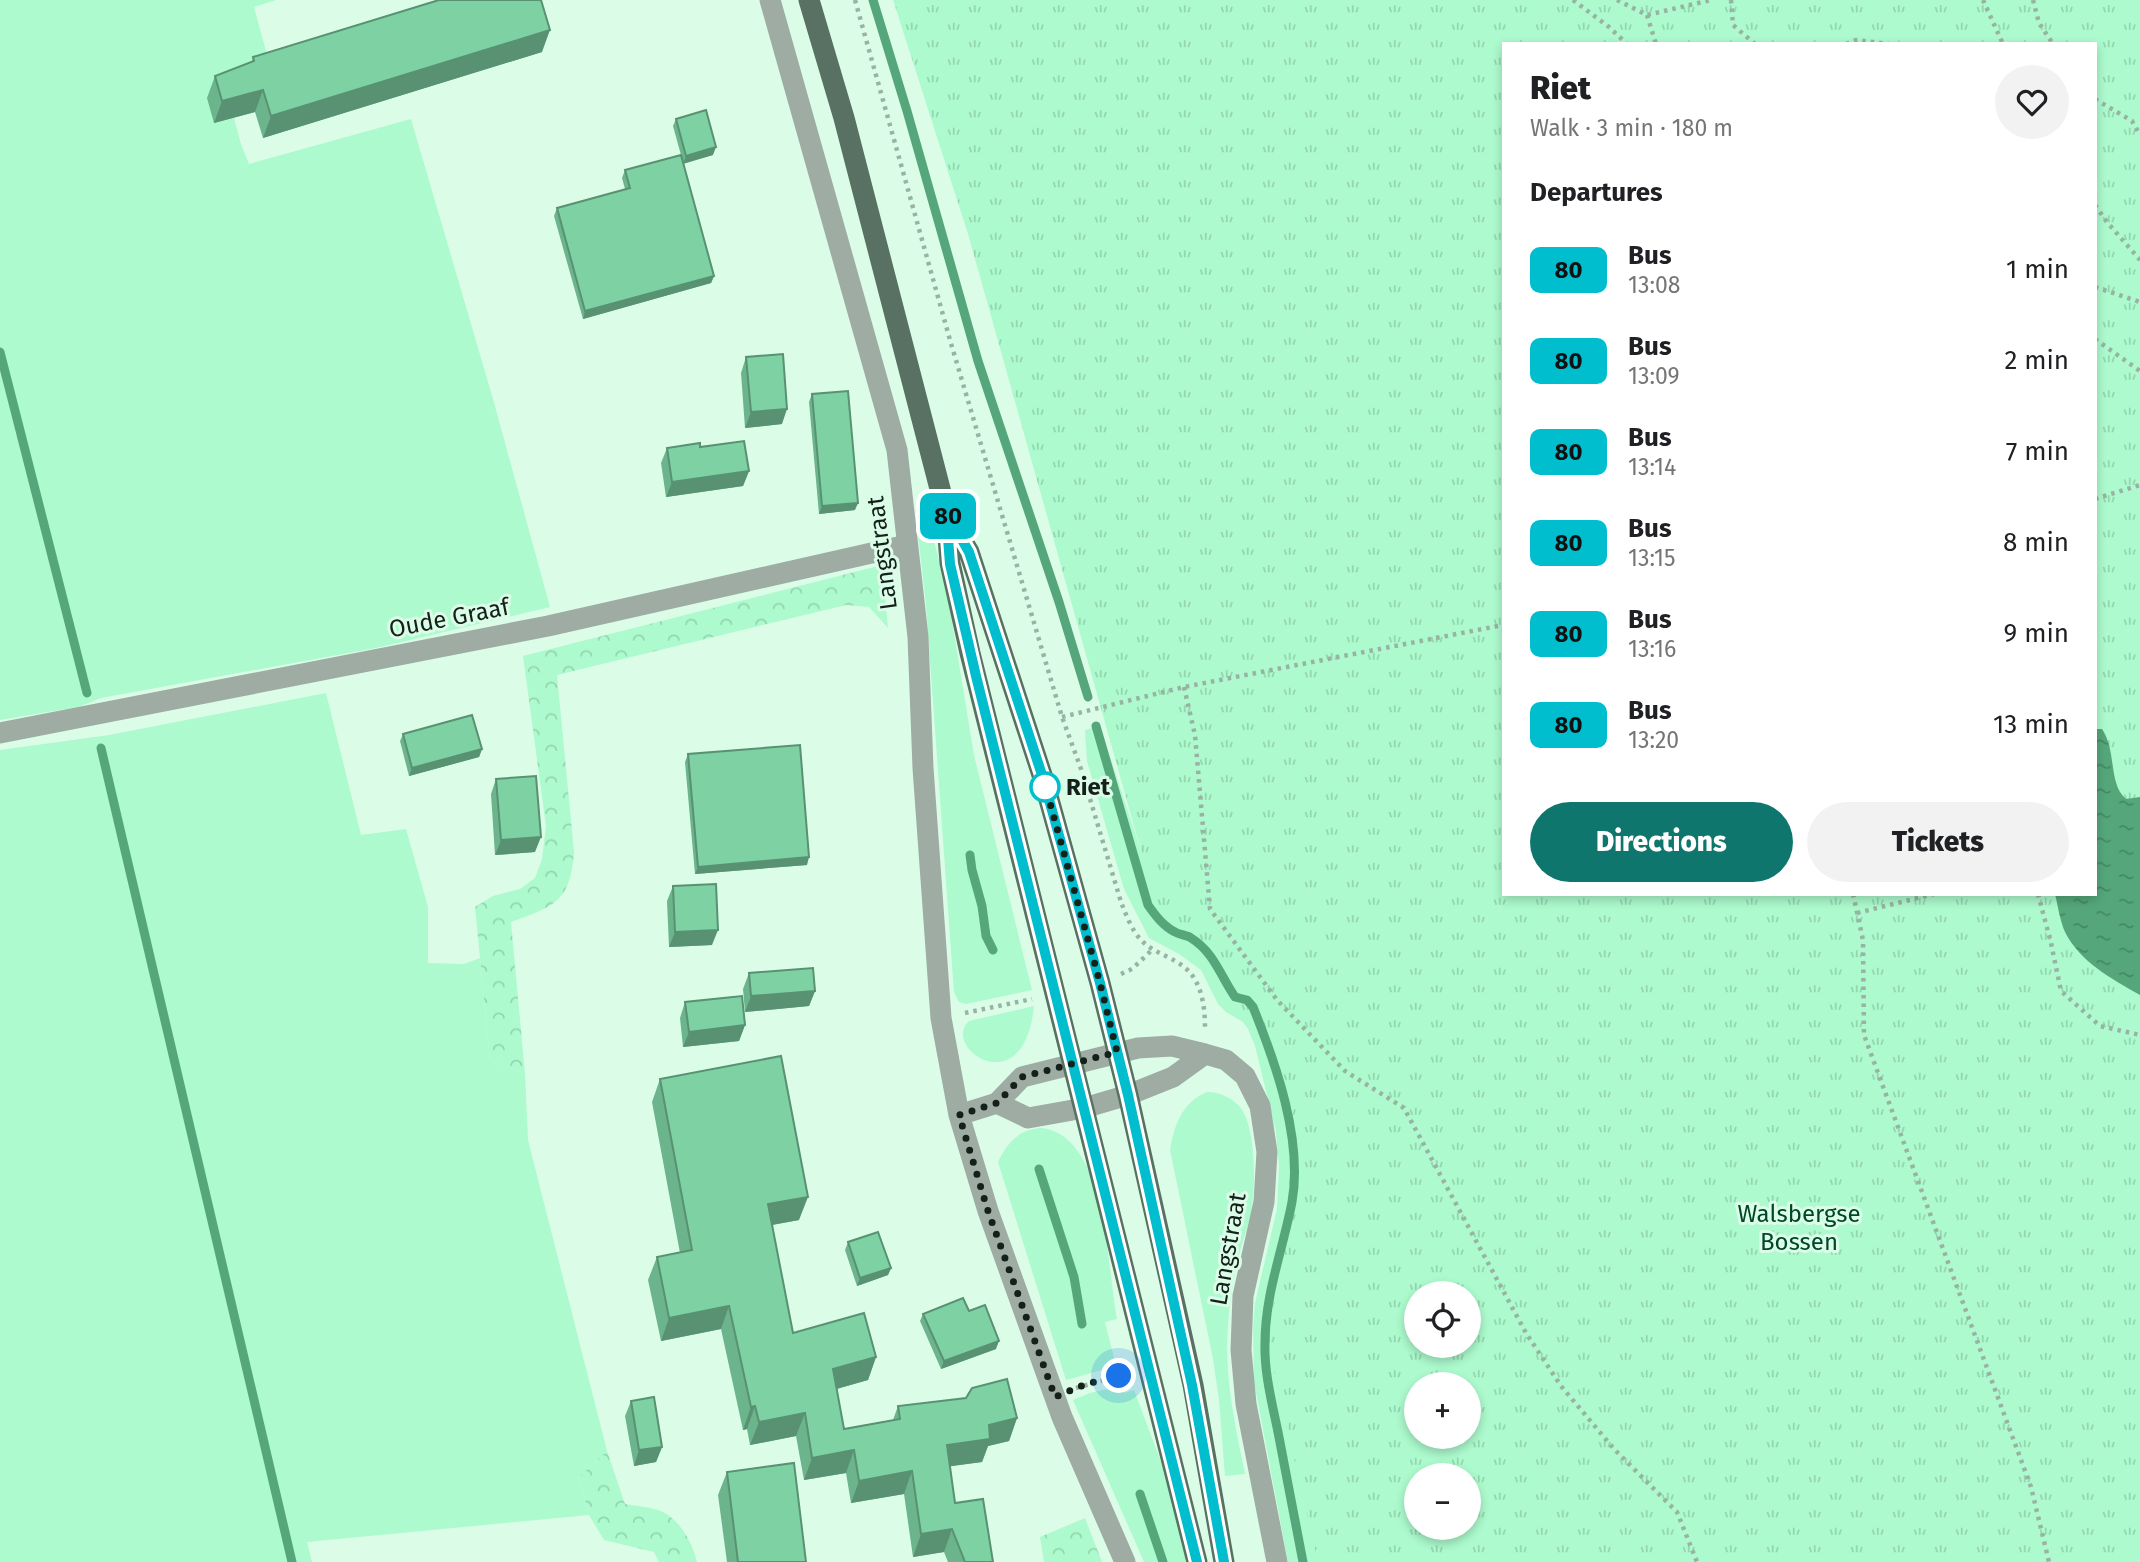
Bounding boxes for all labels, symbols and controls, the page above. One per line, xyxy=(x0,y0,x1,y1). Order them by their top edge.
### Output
button: heart xyxy=(1995,65,2069,139)
text: Riet xyxy=(1530,68,1591,108)
text: Walk · 3 min · 180 m xyxy=(1530,114,1733,142)
text: Departures xyxy=(1530,177,1663,208)
text: Bus xyxy=(1628,240,1671,271)
text: 1 min xyxy=(2006,254,2069,285)
text: 80 xyxy=(1555,256,1582,284)
text: 13:08 xyxy=(1628,271,1680,299)
text: Bus xyxy=(1628,331,1671,362)
text: 2 min xyxy=(2004,345,2069,376)
text: 80 xyxy=(1555,347,1582,375)
text: 13:09 xyxy=(1628,362,1680,390)
text: Bus xyxy=(1628,422,1671,453)
text: 7 min xyxy=(2006,436,2069,467)
text: 80 xyxy=(1555,438,1582,466)
text: 13:14 xyxy=(1628,453,1676,481)
line badge: 80 xyxy=(916,493,979,539)
street label: Langstraat xyxy=(861,494,903,611)
text: 80 xyxy=(934,502,962,530)
text: Bus xyxy=(1628,513,1671,544)
text: 8 min xyxy=(2003,527,2069,558)
text: 80 xyxy=(1555,529,1582,557)
text: 13:15 xyxy=(1628,544,1676,572)
street label: Oude Graaf xyxy=(386,592,513,643)
text: Bus xyxy=(1628,604,1671,635)
text: 9 min xyxy=(2004,618,2069,649)
text: 80 xyxy=(1555,620,1582,648)
text: 13:16 xyxy=(1628,635,1676,663)
text: Bus xyxy=(1628,695,1671,726)
text: 13 min xyxy=(1993,709,2069,740)
text: 80 xyxy=(1555,711,1582,739)
text: 13:20 xyxy=(1628,726,1679,754)
marker: Riet xyxy=(1030,772,1060,802)
place label: Riet xyxy=(1066,773,1111,801)
button: Directions xyxy=(1530,802,1793,882)
button: Tickets xyxy=(1807,802,2069,882)
street label: Langstraat xyxy=(1204,1190,1252,1308)
park label: Walsbergse Bossen xyxy=(1738,1200,1861,1256)
map controls xyxy=(1404,1281,1481,1540)
button: locate xyxy=(1404,1281,1481,1358)
your location xyxy=(1101,1358,1136,1393)
button: + xyxy=(1404,1372,1481,1449)
button: − xyxy=(1404,1463,1481,1540)

